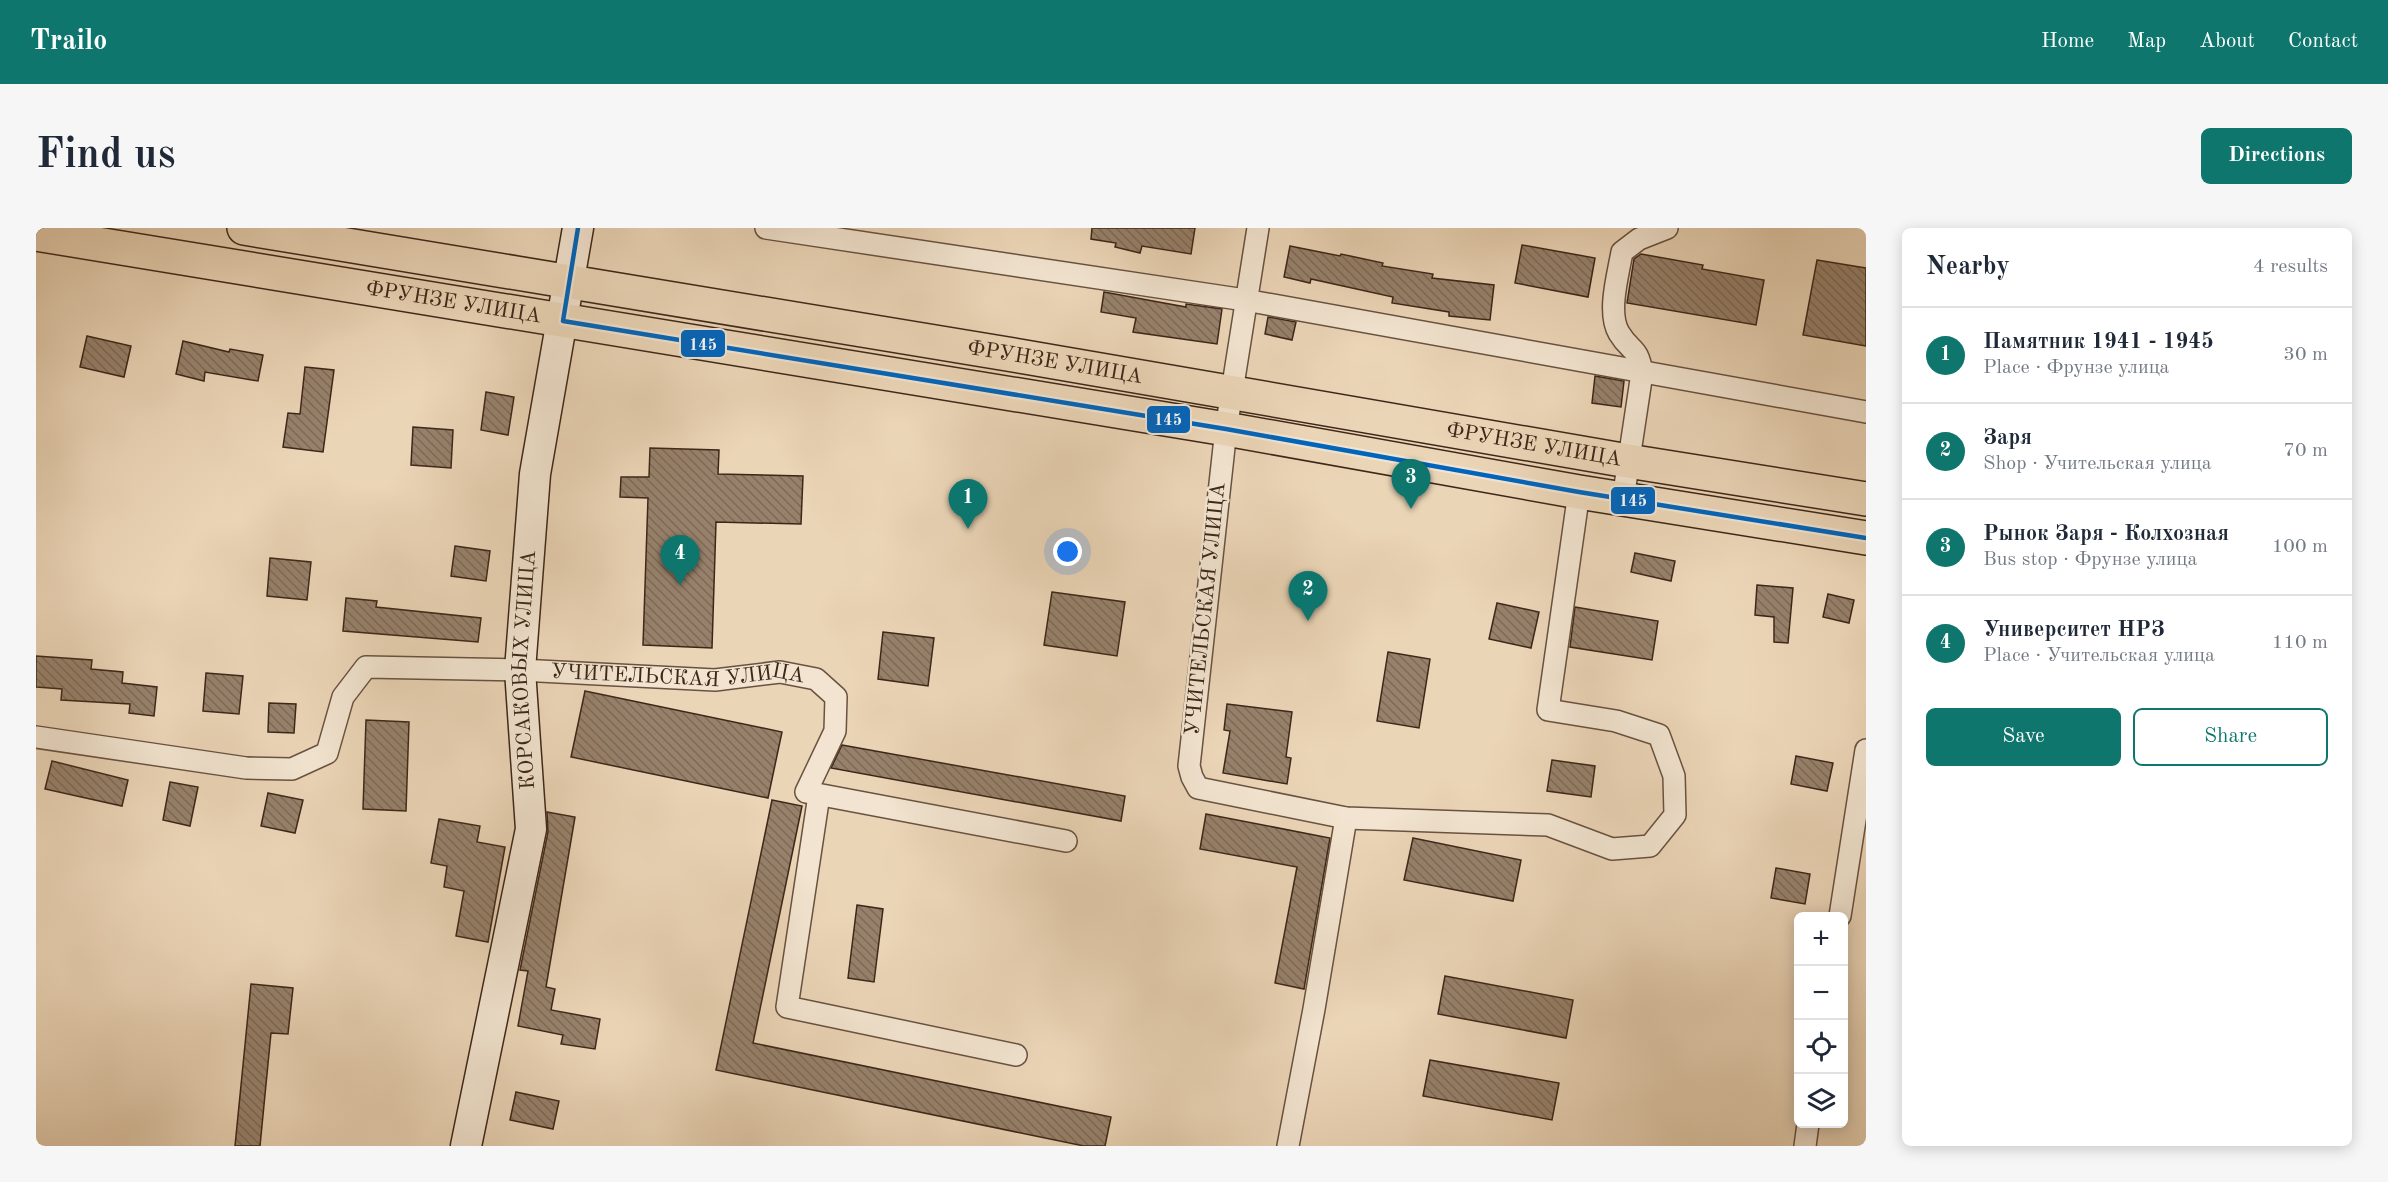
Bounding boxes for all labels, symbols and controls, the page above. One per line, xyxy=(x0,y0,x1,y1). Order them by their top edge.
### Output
text: Trailo xyxy=(30,28,107,56)
text: Home xyxy=(2041,31,2094,52)
text: Map xyxy=(2127,31,2166,52)
text: About xyxy=(2199,31,2255,52)
text: Contact xyxy=(2288,31,2358,52)
button: Directions xyxy=(2201,128,2352,184)
text: Find us xyxy=(36,135,175,177)
text: Nearby xyxy=(1926,254,2010,280)
text: 4 results xyxy=(2253,257,2328,277)
street label: ФРУНЗЕ УЛИЦА xyxy=(364,278,543,327)
line badge: 145 xyxy=(680,329,726,358)
text: Памятник 1941 - 1945 xyxy=(1983,331,2214,353)
street label: ФРУНЗЕ УЛИЦА xyxy=(966,337,1144,388)
text: 145 xyxy=(689,338,717,354)
text: 1 xyxy=(1940,345,1951,365)
text: 30 m xyxy=(2283,345,2328,365)
text: Place · Фрунзе улица xyxy=(1983,358,2169,378)
line badge: 145 xyxy=(1146,405,1191,434)
text: 145 xyxy=(1154,413,1182,429)
street label: ФРУНЗЕ УЛИЦА xyxy=(1445,419,1623,470)
text: Заря xyxy=(1983,427,2032,449)
text: 2 xyxy=(1940,441,1951,461)
text: 70 m xyxy=(2283,441,2328,461)
text: Shop · Учительская улица xyxy=(1983,454,2212,474)
pin: 3 xyxy=(1392,460,1430,509)
pin: 1 xyxy=(948,480,988,529)
street label: УЧИТЕЛЬСКАЯ УЛИЦА xyxy=(1182,481,1230,737)
line badge: 145 xyxy=(1610,486,1656,515)
text: 145 xyxy=(1619,494,1647,510)
text: Рынок Заря - Колхозная xyxy=(1983,523,2229,545)
pin: 4 xyxy=(660,536,700,585)
your location xyxy=(1053,537,1082,566)
text: 3 xyxy=(1940,537,1951,557)
text: 100 m xyxy=(2272,537,2328,557)
street label: КОРСАКОВЫХ УЛИЦА xyxy=(509,549,540,790)
text: Bus stop · Фрунзе улица xyxy=(1983,550,2197,570)
pin: 2 xyxy=(1288,572,1328,621)
text: Университет НРЗ xyxy=(1983,619,2165,641)
text: 4 xyxy=(1940,633,1951,653)
text: 110 m xyxy=(2272,633,2328,653)
text: Place · Учительская улица xyxy=(1983,646,2215,666)
street label: УЧИТЕЛЬСКАЯ УЛИЦА xyxy=(550,660,806,691)
button: Save xyxy=(1926,708,2121,766)
button: Share xyxy=(2133,708,2328,766)
map controls xyxy=(1794,912,1848,1128)
button: + xyxy=(1794,912,1848,966)
button: − xyxy=(1794,966,1848,1020)
button: locate xyxy=(1794,1020,1848,1074)
button: layers xyxy=(1794,1074,1848,1128)

